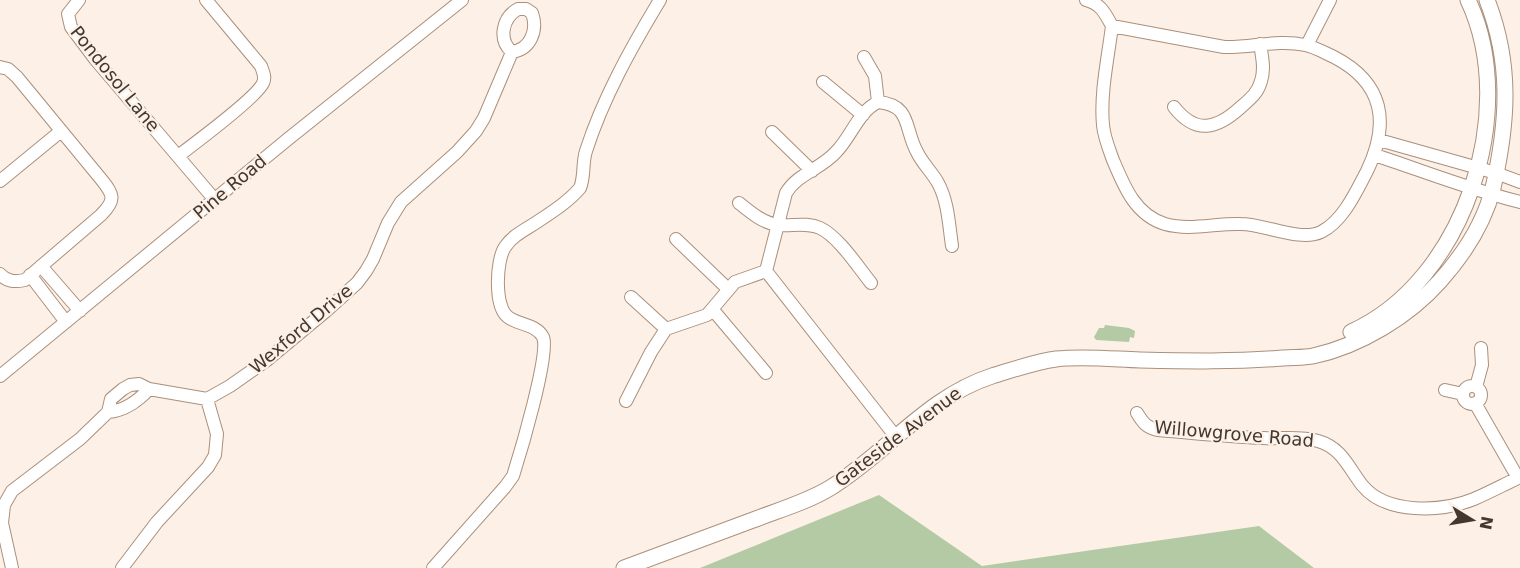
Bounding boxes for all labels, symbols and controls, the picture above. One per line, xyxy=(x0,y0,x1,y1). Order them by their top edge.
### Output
street label: Pondosol Lane xyxy=(66,22,164,136)
street label: Pine Road xyxy=(189,150,270,223)
street label: Wexford Drive xyxy=(245,280,356,378)
street label: Gateside Avenue xyxy=(830,382,965,491)
street label: Willowgrove Road xyxy=(1153,416,1315,451)
north arrow xyxy=(1442,490,1502,550)
text: N xyxy=(1476,514,1497,531)

